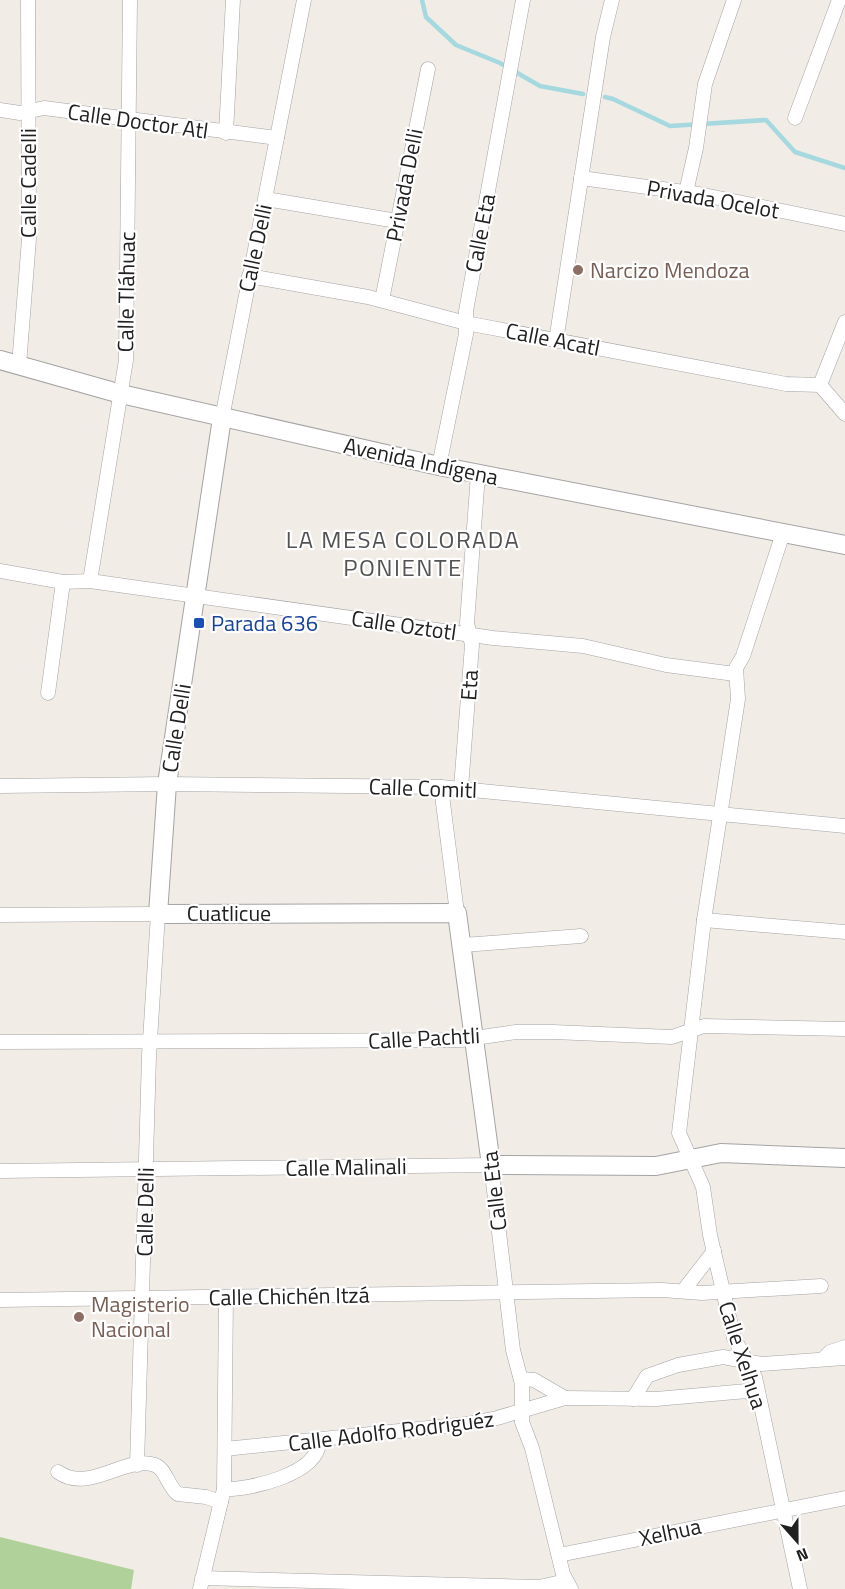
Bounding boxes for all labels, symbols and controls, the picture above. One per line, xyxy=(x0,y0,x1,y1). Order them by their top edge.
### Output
street label: Calle Doctor Atl xyxy=(65,94,211,148)
street label: Privada Delli xyxy=(376,125,432,245)
street label: Calle Cadelli xyxy=(11,128,45,238)
street label: Privada Ocelot xyxy=(644,171,782,227)
street label: Calle Eta xyxy=(456,191,504,275)
street label: Calle Delli xyxy=(229,201,281,295)
street label: Calle Tláhuac xyxy=(108,231,144,353)
place label: Narcizo Mendoza xyxy=(590,253,750,287)
marker: Narcizo Mendoza xyxy=(571,263,585,277)
street label: Calle Acatl xyxy=(503,313,603,365)
street label: Avenida Indígena xyxy=(341,428,501,494)
district label: LA MESA COLORADA PONIENTE xyxy=(286,521,520,585)
street label: Calle Oztotl xyxy=(349,601,459,649)
place label: Parada 636 xyxy=(211,606,318,640)
marker: Parada 636 xyxy=(192,616,206,630)
street label: Eta xyxy=(451,668,487,702)
street label: Calle Delli xyxy=(152,681,200,775)
street label: Calle Comitl xyxy=(368,769,478,807)
street label: Cuatlicue xyxy=(187,896,271,930)
street label: Calle Pachtli xyxy=(367,1018,481,1058)
street label: Calle Malinali xyxy=(285,1149,407,1185)
street label: Calle Eta xyxy=(472,1149,516,1233)
street label: Calle Delli xyxy=(127,1167,163,1257)
street label: Calle Chichén Itzá xyxy=(208,1278,370,1314)
place label: Magisterio Nacional xyxy=(91,1287,190,1346)
street label: Calle Xelhua xyxy=(710,1297,776,1413)
marker: Magisterio Nacional xyxy=(72,1310,86,1324)
street label: Calle Adolfo Rodriguéz xyxy=(286,1402,496,1460)
street label: Xelhua xyxy=(636,1509,704,1555)
north arrow xyxy=(767,1511,827,1571)
text: N xyxy=(793,1542,812,1568)

